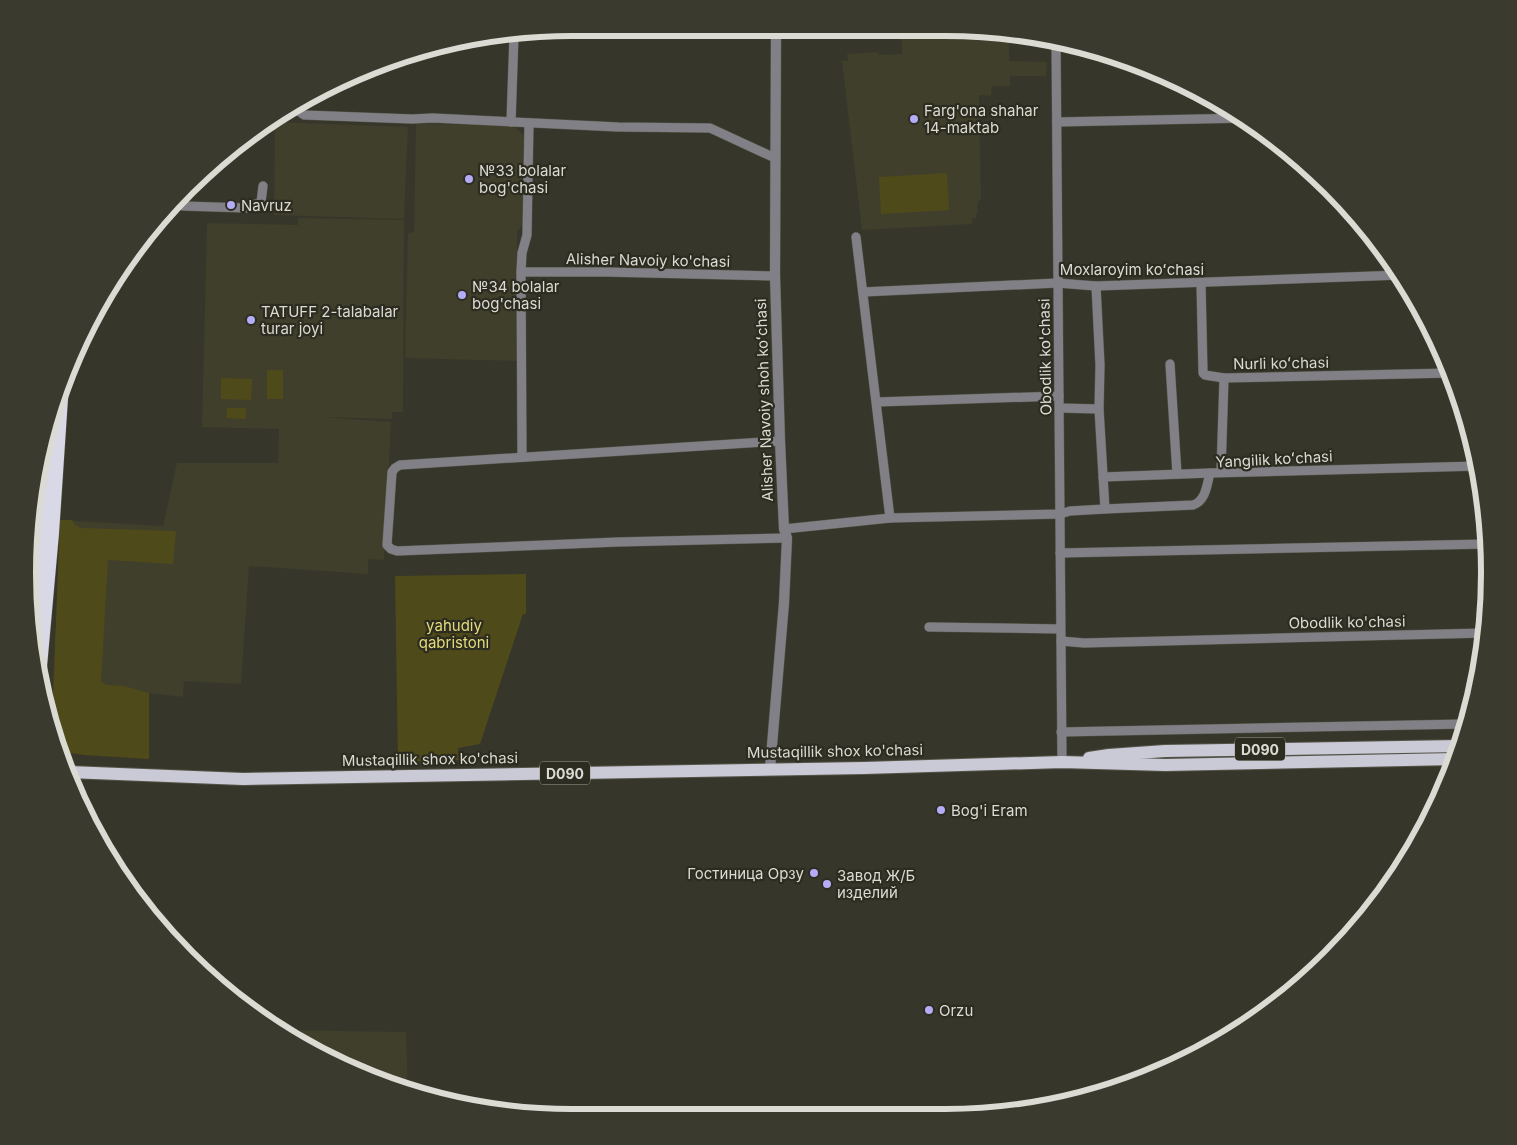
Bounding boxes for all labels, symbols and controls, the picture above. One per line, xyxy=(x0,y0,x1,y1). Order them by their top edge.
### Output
place label: Farg'ona shahar 14-maktab xyxy=(924,101,1039,137)
marker: Farg'ona shahar 14-maktab xyxy=(908,113,920,125)
place label: №33 bolalar bog'chasi xyxy=(479,161,566,197)
marker: №33 bolalar bog'chasi xyxy=(463,173,475,185)
place label: Navruz xyxy=(241,196,292,215)
marker: Navruz xyxy=(225,199,237,211)
street label: Alisher Navoiy ko'chasi xyxy=(566,249,730,271)
street label: Moxlaroyim koʻchasi xyxy=(1060,260,1204,279)
place label: №34 bolalar bog'chasi xyxy=(472,277,560,313)
marker: №34 bolalar bog'chasi xyxy=(456,289,468,301)
street label: Alisher Navoiy shoh koʻchasi xyxy=(751,298,777,502)
street label: Obodlik ko'chasi xyxy=(1034,298,1056,416)
place label: TATUFF 2-talabalar turar joyi xyxy=(261,302,399,338)
marker: TATUFF 2-talabalar turar joyi xyxy=(245,314,257,326)
street label: Nurli koʻchasi xyxy=(1233,353,1329,373)
street label: Yangilik koʻchasi xyxy=(1215,446,1333,472)
street label: Obodlik ko'chasi xyxy=(1288,611,1406,633)
park label: yahudiy qabristoni xyxy=(419,616,489,652)
road number: D090 xyxy=(1235,738,1285,761)
street label: Mustaqillik shox ko'chasi xyxy=(747,740,923,762)
street label: Mustaqillik shox ko'chasi xyxy=(342,748,518,770)
road number: D090 xyxy=(540,761,590,784)
place label: Bog'i Eram xyxy=(951,801,1028,820)
marker: Bog'i Eram xyxy=(935,804,947,816)
place label: Гостиница Орзу xyxy=(687,864,805,883)
place label: Завод Ж/Б изделий xyxy=(837,866,915,902)
marker: Гостиница Орзу xyxy=(808,867,820,879)
marker: Завод Ж/Б изделий xyxy=(821,878,833,890)
place label: Orzu xyxy=(939,1001,973,1020)
marker: Orzu xyxy=(923,1004,935,1016)

